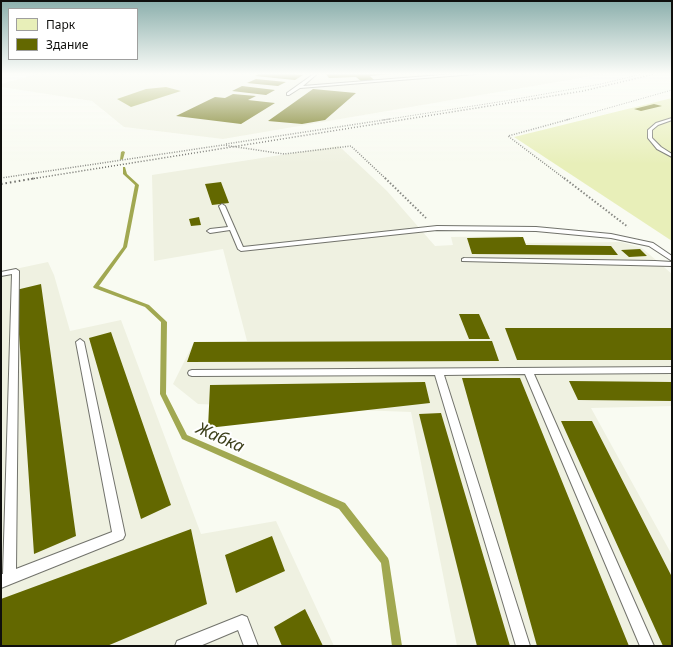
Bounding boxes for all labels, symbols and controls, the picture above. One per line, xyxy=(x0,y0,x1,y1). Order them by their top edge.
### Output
legend xyxy=(8,8,138,60)
text: Парк xyxy=(46,16,75,33)
text: Здание xyxy=(46,36,88,53)
water label: Жабка xyxy=(193,418,247,458)

